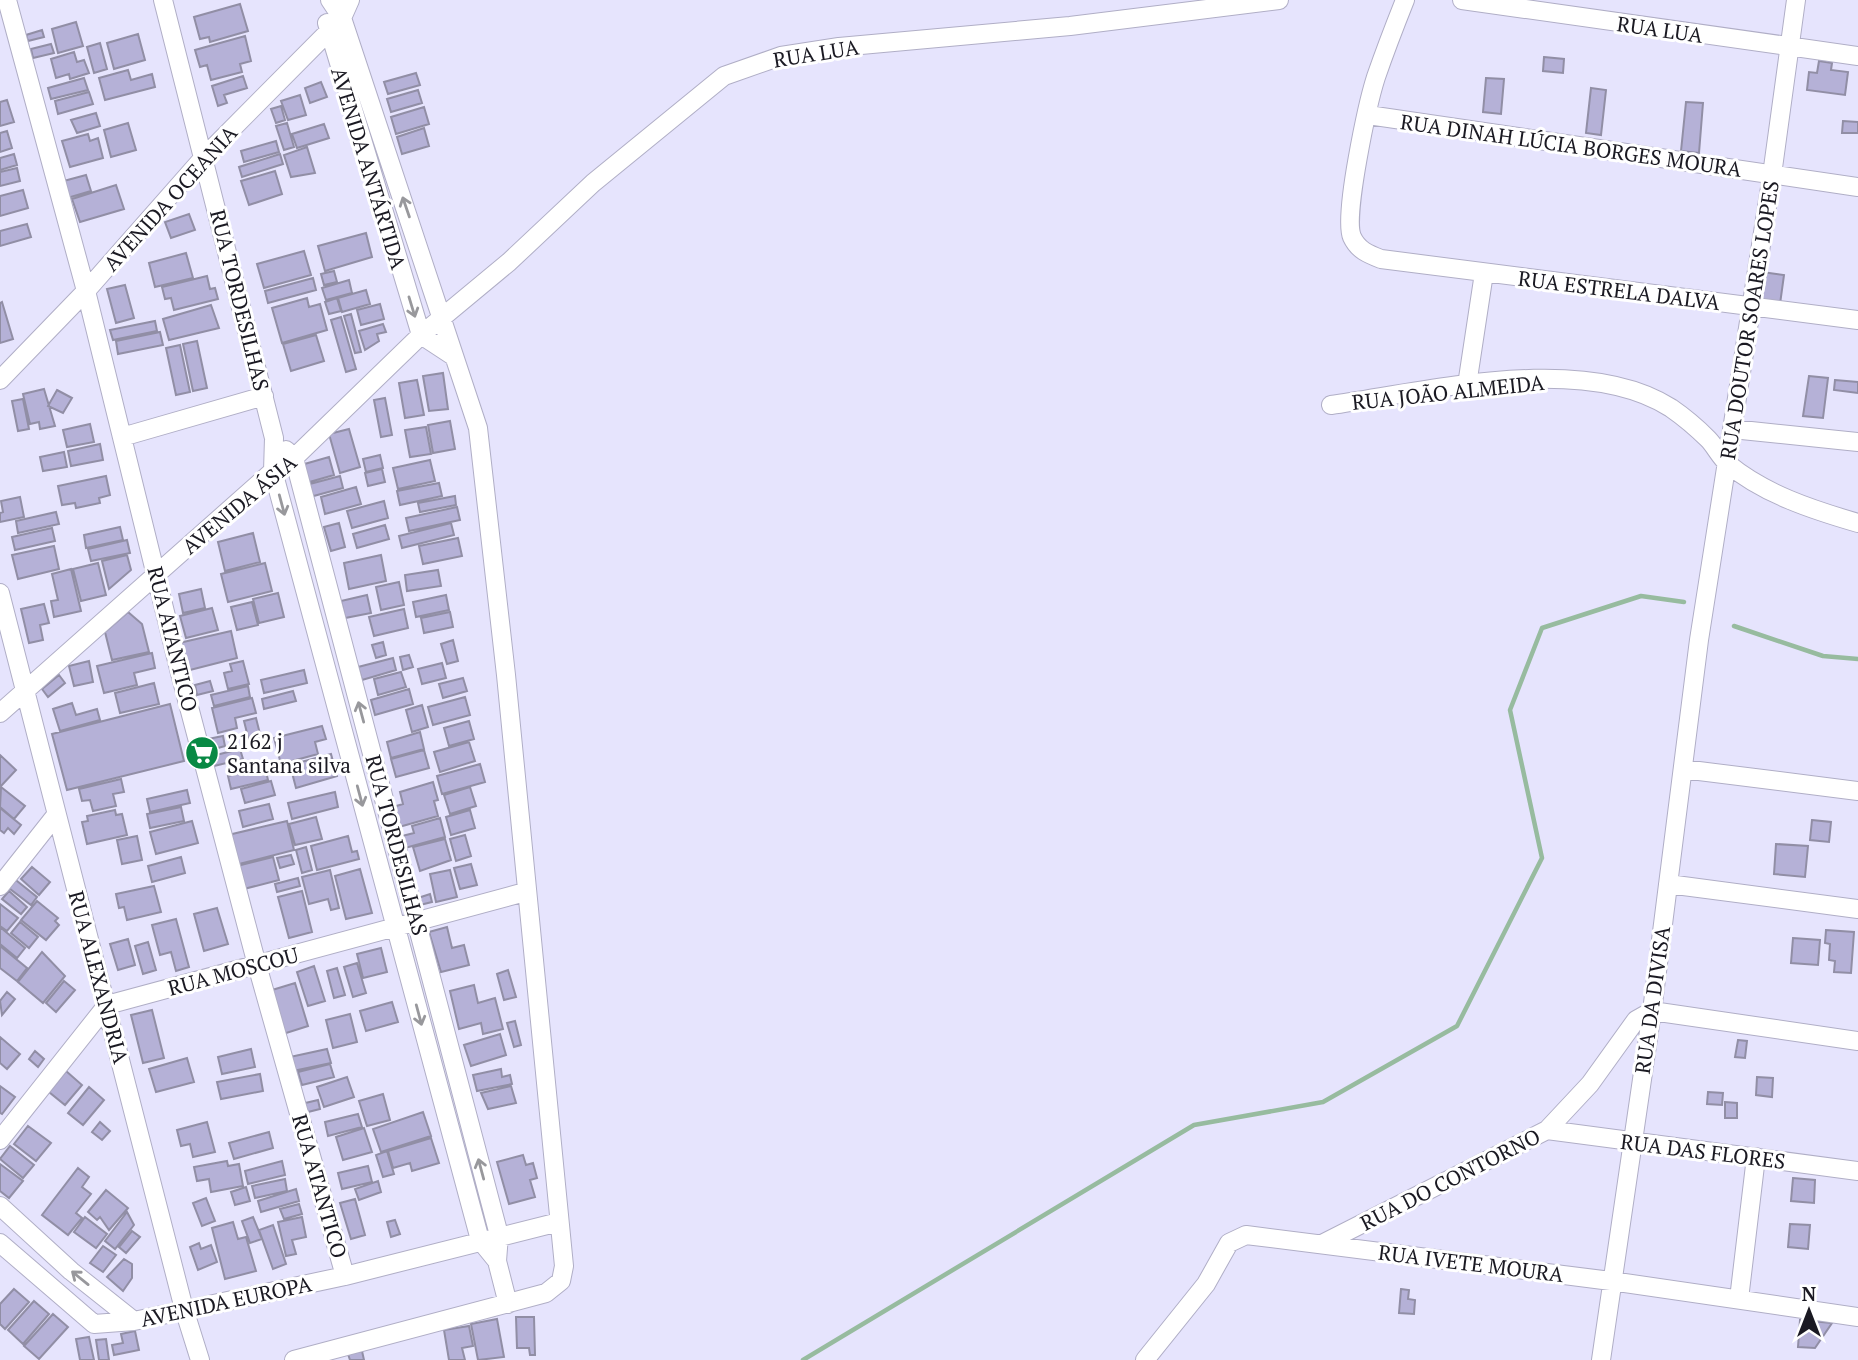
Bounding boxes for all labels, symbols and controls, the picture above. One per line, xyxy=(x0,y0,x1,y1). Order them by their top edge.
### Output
street label: RUA LUA xyxy=(1615,9,1705,49)
street label: RUA LUA xyxy=(771,32,862,74)
street label: AVENIDA ANTÁRTIDA xyxy=(325,63,413,273)
street label: RUA DINAH LÚCIA BORGES MOURA xyxy=(1399,107,1744,183)
street label: AVENIDA OCEANIA xyxy=(97,119,243,277)
street label: RUA DOUTOR SOARES LOPES xyxy=(1713,178,1785,462)
one-way arrow xyxy=(399,197,411,219)
street label: RUA TORDESILHAS xyxy=(204,206,276,394)
street label: RUA ESTRELA DALVA xyxy=(1516,264,1722,316)
one-way arrow xyxy=(407,295,420,317)
street label: RUA JOÃO ALMEIDA xyxy=(1350,368,1546,416)
street label: AVENIDA ÁSIA xyxy=(176,447,303,560)
one-way arrow xyxy=(276,493,289,516)
street label: RUA ATANTICO xyxy=(141,563,205,715)
one-way arrow xyxy=(354,701,367,724)
place label: 2162 j Santana silva xyxy=(227,727,351,779)
supermarket icon: 2162 j Santana silva xyxy=(183,734,221,772)
street label: RUA TORDESILHAS xyxy=(359,751,435,939)
one-way arrow xyxy=(354,784,367,807)
street label: RUA ALEXANDRIA xyxy=(63,888,136,1067)
street label: RUA DA DIVISA xyxy=(1628,924,1676,1076)
street label: RUA MOSCOU xyxy=(165,940,301,1002)
one-way arrow xyxy=(413,1004,426,1026)
street label: RUA ATANTICO xyxy=(286,1111,354,1261)
street label: RUA DO CONTORNO xyxy=(1355,1122,1545,1236)
street label: RUA DAS FLORES xyxy=(1619,1127,1787,1175)
one-way arrow xyxy=(474,1158,487,1181)
street label: RUA IVETE MOURA xyxy=(1377,1238,1566,1288)
street label: AVENIDA EUROPA xyxy=(138,1269,315,1333)
one-way arrow xyxy=(72,1270,90,1286)
north arrow xyxy=(1774,1276,1844,1346)
text: N xyxy=(1802,1281,1817,1306)

